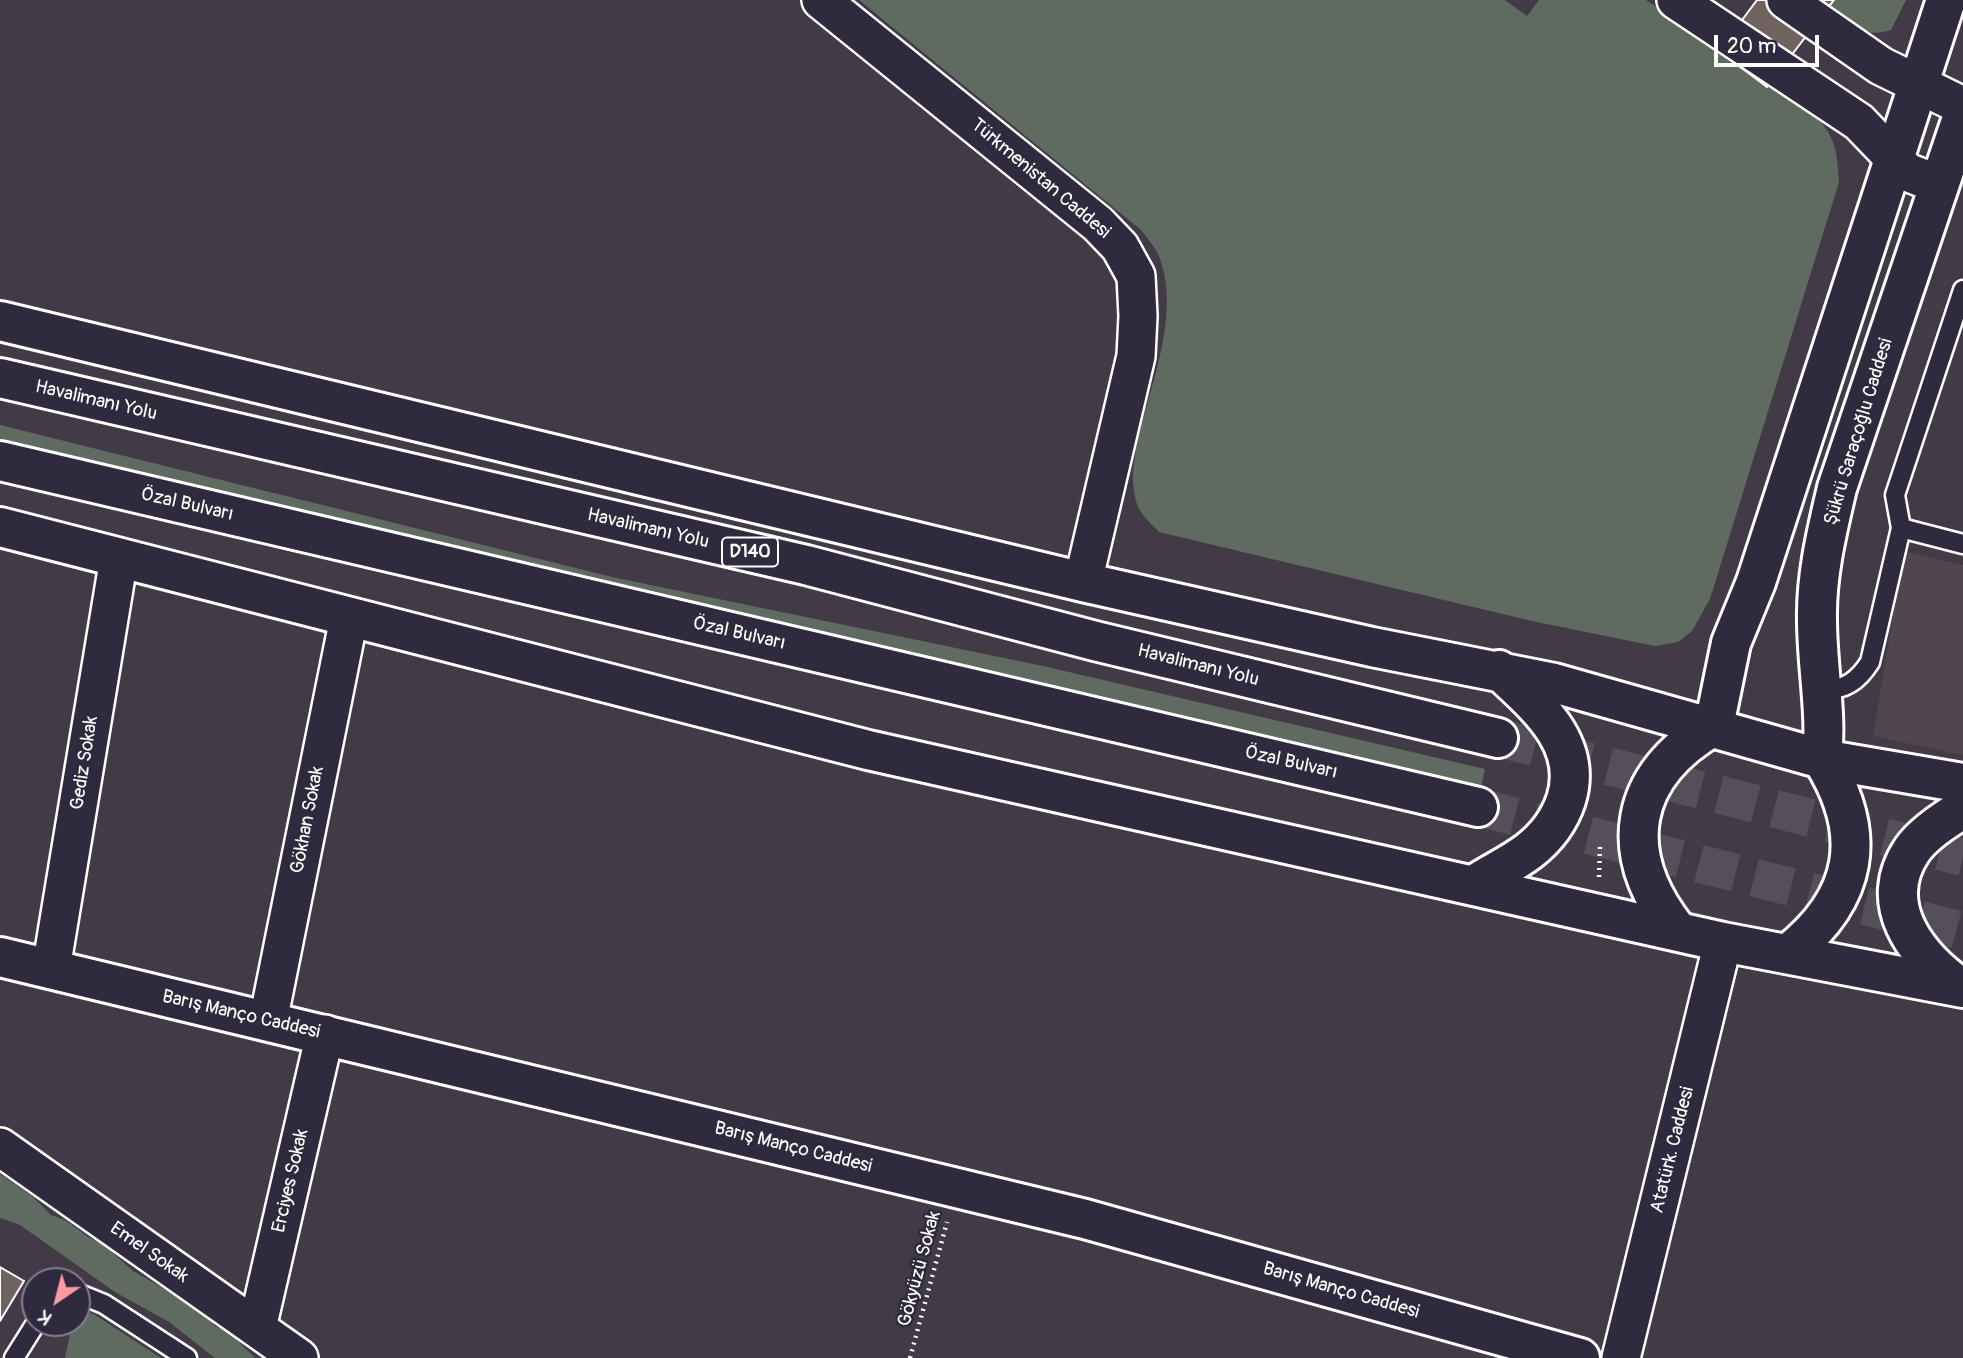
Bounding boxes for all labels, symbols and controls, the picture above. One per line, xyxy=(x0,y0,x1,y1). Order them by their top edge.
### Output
scale bar xyxy=(1718,21,1823,65)
text: 20 m xyxy=(1727,33,1776,60)
street label: Türkmenistan Caddesi xyxy=(966,114,1114,244)
street label: Şükrü Saraçoğlu Caddesi xyxy=(1820,336,1898,528)
street label: Havalimanı Yolu xyxy=(33,376,159,426)
street label: Özal Bulvarı xyxy=(138,483,236,527)
street label: Havalimanı Yolu xyxy=(585,504,711,554)
road number: D140 xyxy=(722,538,778,566)
street label: Özal Bulvarı xyxy=(690,612,788,656)
street label: Havalimanı Yolu xyxy=(1135,640,1261,692)
street label: Gediz Sokak xyxy=(66,714,104,812)
street label: Özal Bulvarı xyxy=(1242,741,1340,785)
street label: Gökhan Sokak xyxy=(286,764,330,876)
street label: Barış Manço Caddesi xyxy=(160,986,322,1044)
street label: Atatürk. Caddesi xyxy=(1646,1084,1700,1216)
street label: Barış Manço Caddesi xyxy=(712,1117,874,1179)
street label: Erciyes Sokak xyxy=(268,1127,314,1235)
street label: Gökyüzü Sokak xyxy=(894,1209,946,1329)
street label: Emel Sokak xyxy=(105,1218,193,1288)
street label: Barış Manço Caddesi xyxy=(1260,1258,1422,1324)
north arrow xyxy=(21,1267,91,1337)
text: K xyxy=(34,1304,57,1331)

